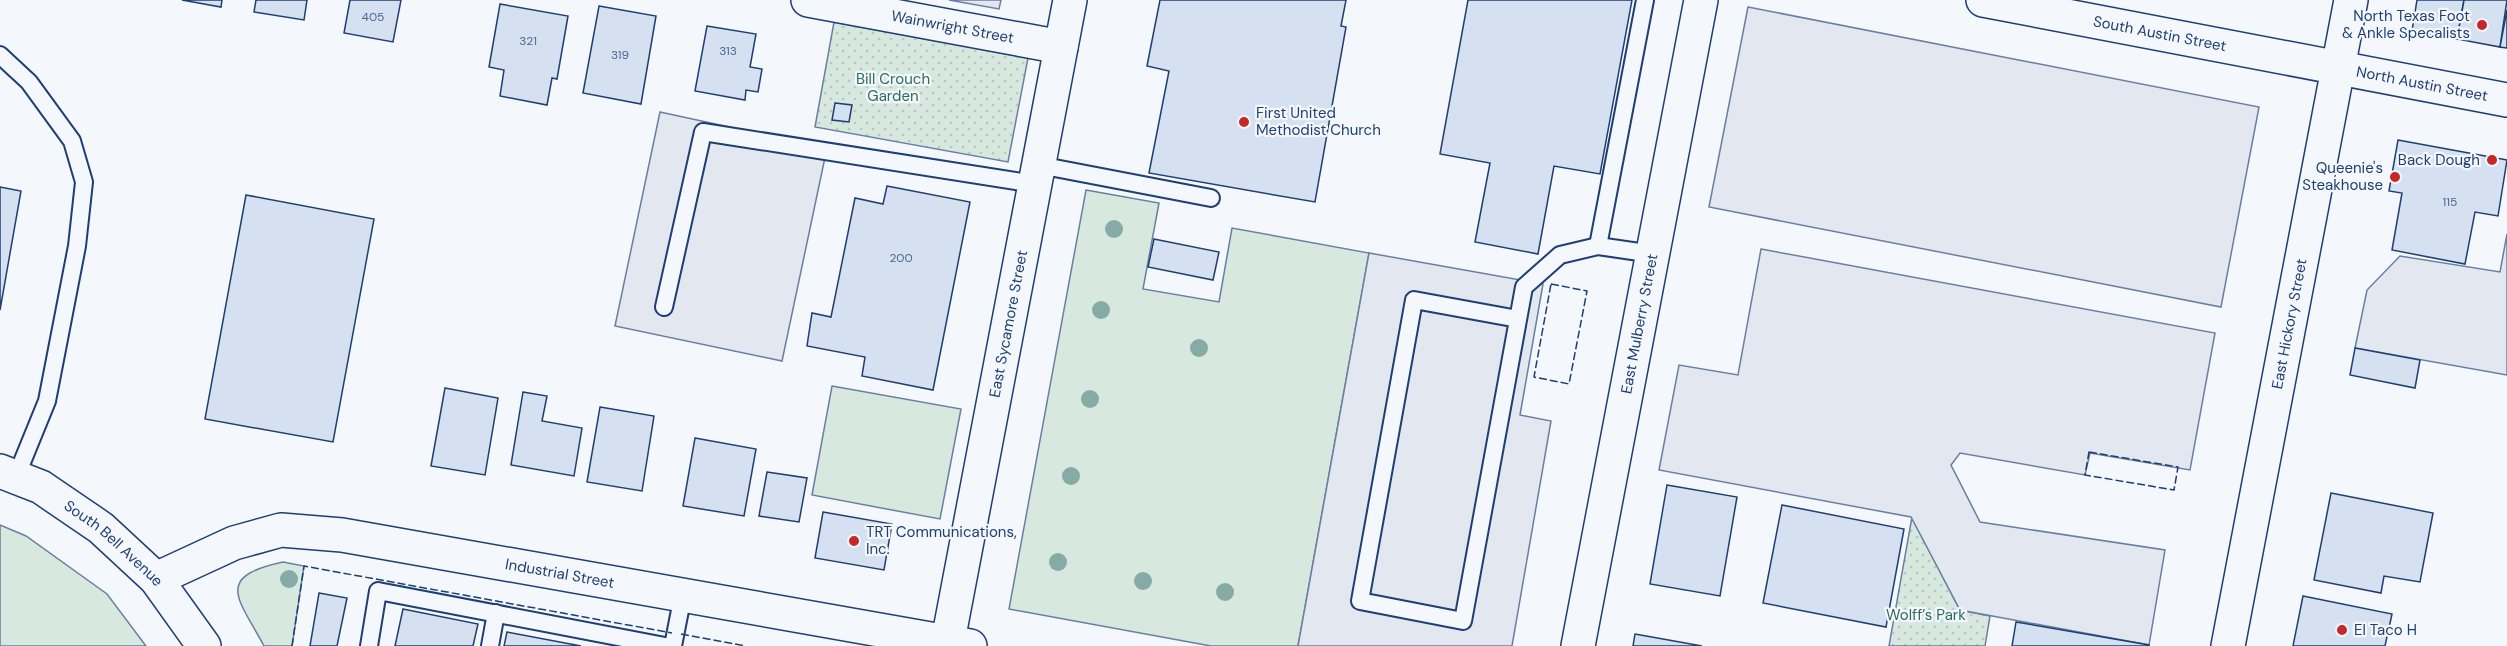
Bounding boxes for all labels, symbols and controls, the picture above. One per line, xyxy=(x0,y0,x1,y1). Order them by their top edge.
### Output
street label: Wainwright Street xyxy=(890,6,1016,48)
place label: North Texas Foot & Ankle Specalists xyxy=(2342,6,2470,43)
house number: 405 xyxy=(362,9,384,25)
street label: South Austin Street xyxy=(2092,11,2228,56)
marker: North Texas Foot & Ankle Specalists xyxy=(2475,18,2489,32)
house number: 321 xyxy=(519,33,537,49)
house number: 313 xyxy=(719,43,737,59)
house number: 319 xyxy=(611,47,629,63)
street label: North Austin Street xyxy=(2355,61,2490,106)
park label: Bill Crouch Garden xyxy=(856,69,930,106)
place label: First United Methodist Church xyxy=(1256,103,1381,140)
marker: First United Methodist Church xyxy=(1237,115,1251,129)
place label: Back Dough xyxy=(2398,150,2480,170)
marker: Back Dough xyxy=(2485,153,2499,167)
place label: Queenie's Steakhouse xyxy=(2302,158,2383,195)
marker: Queenie's Steakhouse xyxy=(2388,170,2402,184)
house number: 115 xyxy=(2443,194,2457,210)
street label: East Sycamore Street xyxy=(985,248,1032,399)
house number: 200 xyxy=(889,250,913,266)
street label: East Mulberry Street xyxy=(1616,252,1663,396)
street label: East Hickory Street xyxy=(2267,257,2312,391)
street label: South Bell Avenue xyxy=(60,496,168,590)
place label: TRT Communications, Inc. xyxy=(866,522,1017,559)
marker: TRT Communications, Inc. xyxy=(847,534,861,548)
street label: Industrial Street xyxy=(504,554,616,593)
park label: Wolff’s Park xyxy=(1886,605,1966,625)
place label: El Taco H xyxy=(2354,620,2417,640)
marker: El Taco H xyxy=(2335,623,2349,637)

